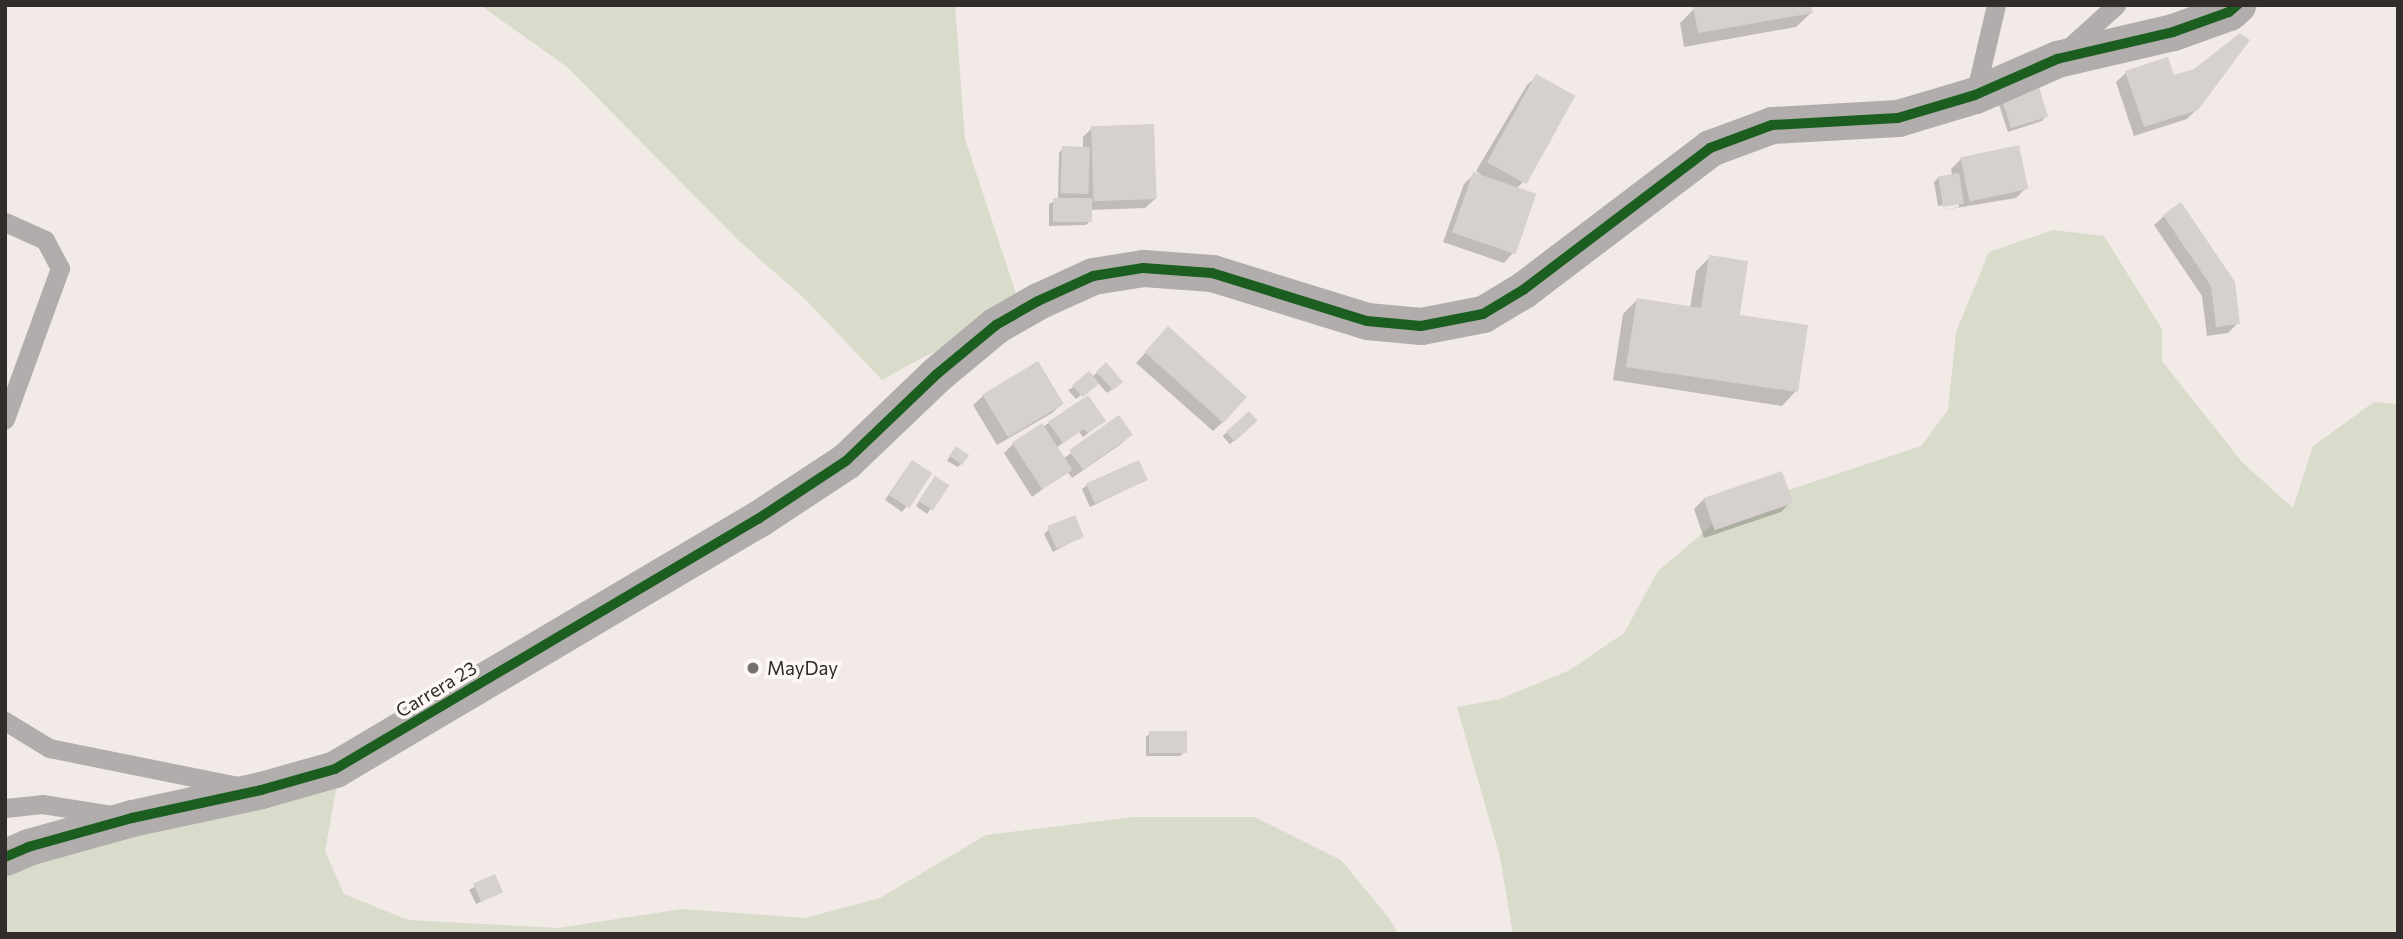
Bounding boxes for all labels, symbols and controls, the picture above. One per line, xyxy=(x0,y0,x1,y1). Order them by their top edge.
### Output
street label: Carrera 23 xyxy=(391,656,481,722)
place label: MayDay xyxy=(767,657,838,679)
marker: MayDay xyxy=(745,660,761,676)

